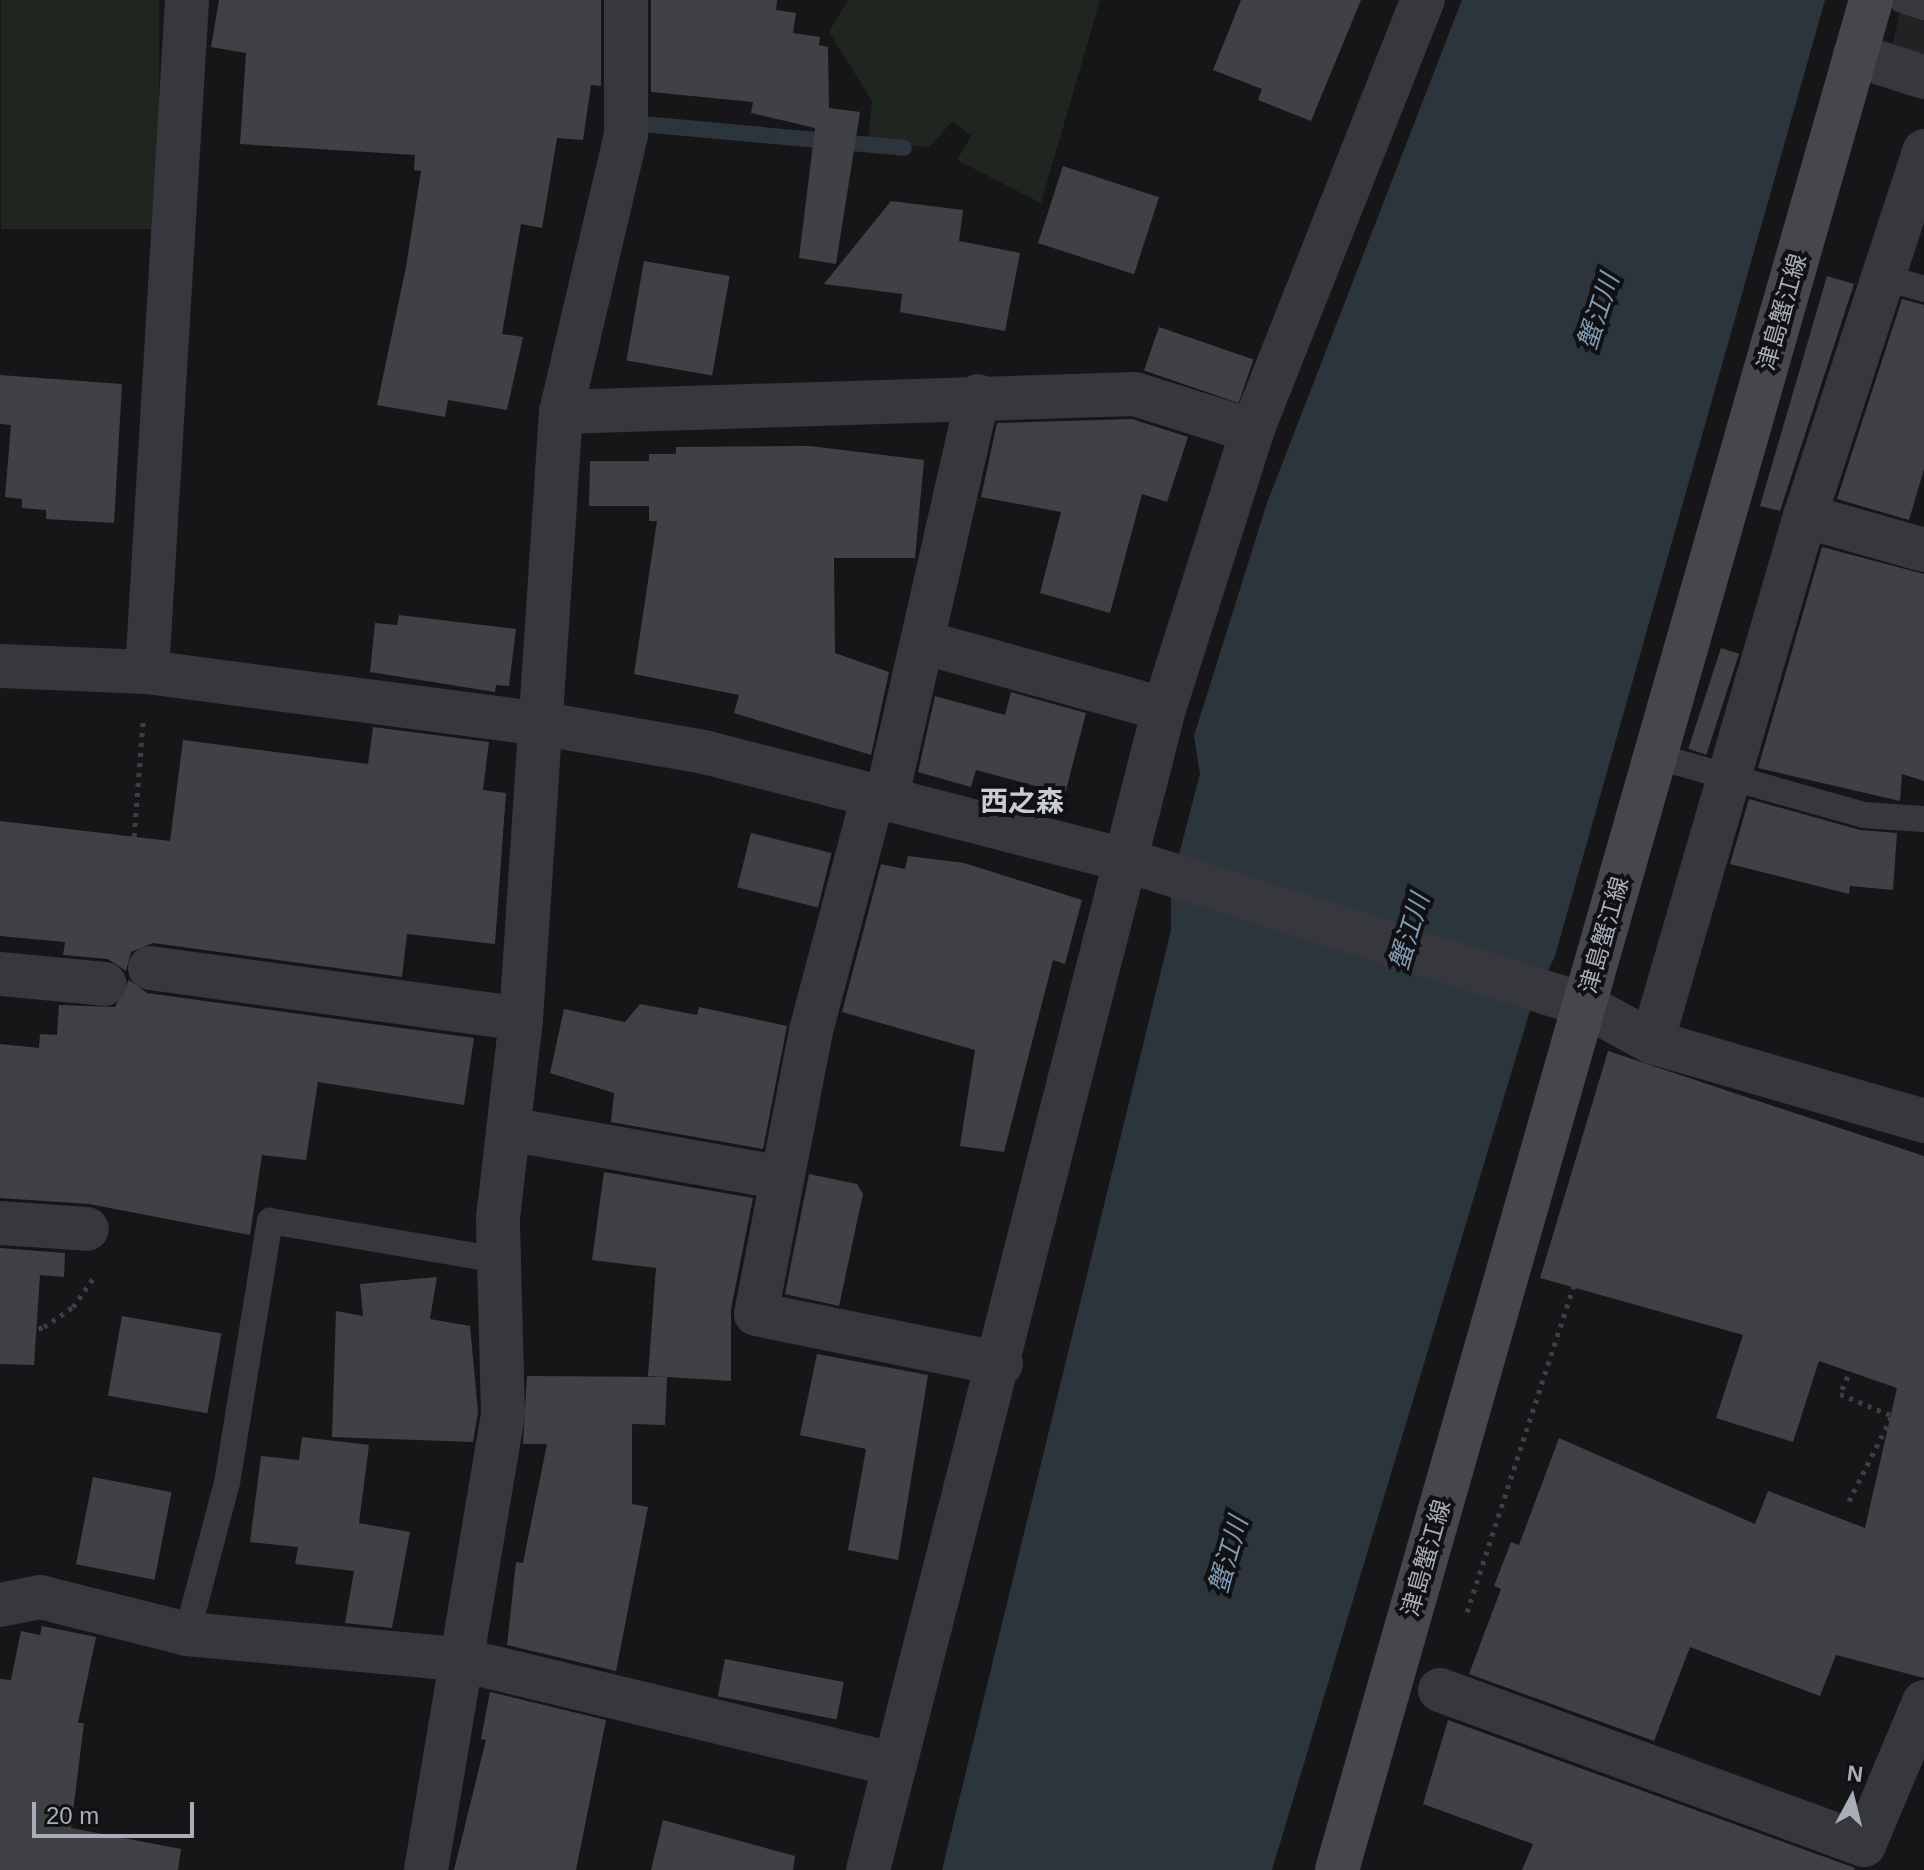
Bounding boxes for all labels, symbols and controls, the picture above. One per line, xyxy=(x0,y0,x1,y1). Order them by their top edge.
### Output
street label: 津島蟹江線 xyxy=(1752,250,1812,374)
water label: 蟹江川 xyxy=(1572,270,1626,354)
district label: 西之森 xyxy=(980,785,1064,819)
street label: 津島蟹江線 xyxy=(1574,873,1634,997)
water label: 蟹江川 xyxy=(1384,890,1436,974)
street label: 津島蟹江線 xyxy=(1396,1496,1456,1620)
water label: 蟹江川 xyxy=(1203,1513,1255,1597)
north arrow xyxy=(1812,1758,1892,1838)
text: N xyxy=(1846,1760,1864,1787)
scale bar xyxy=(36,1786,198,1836)
text: 20 m xyxy=(46,1802,99,1829)

